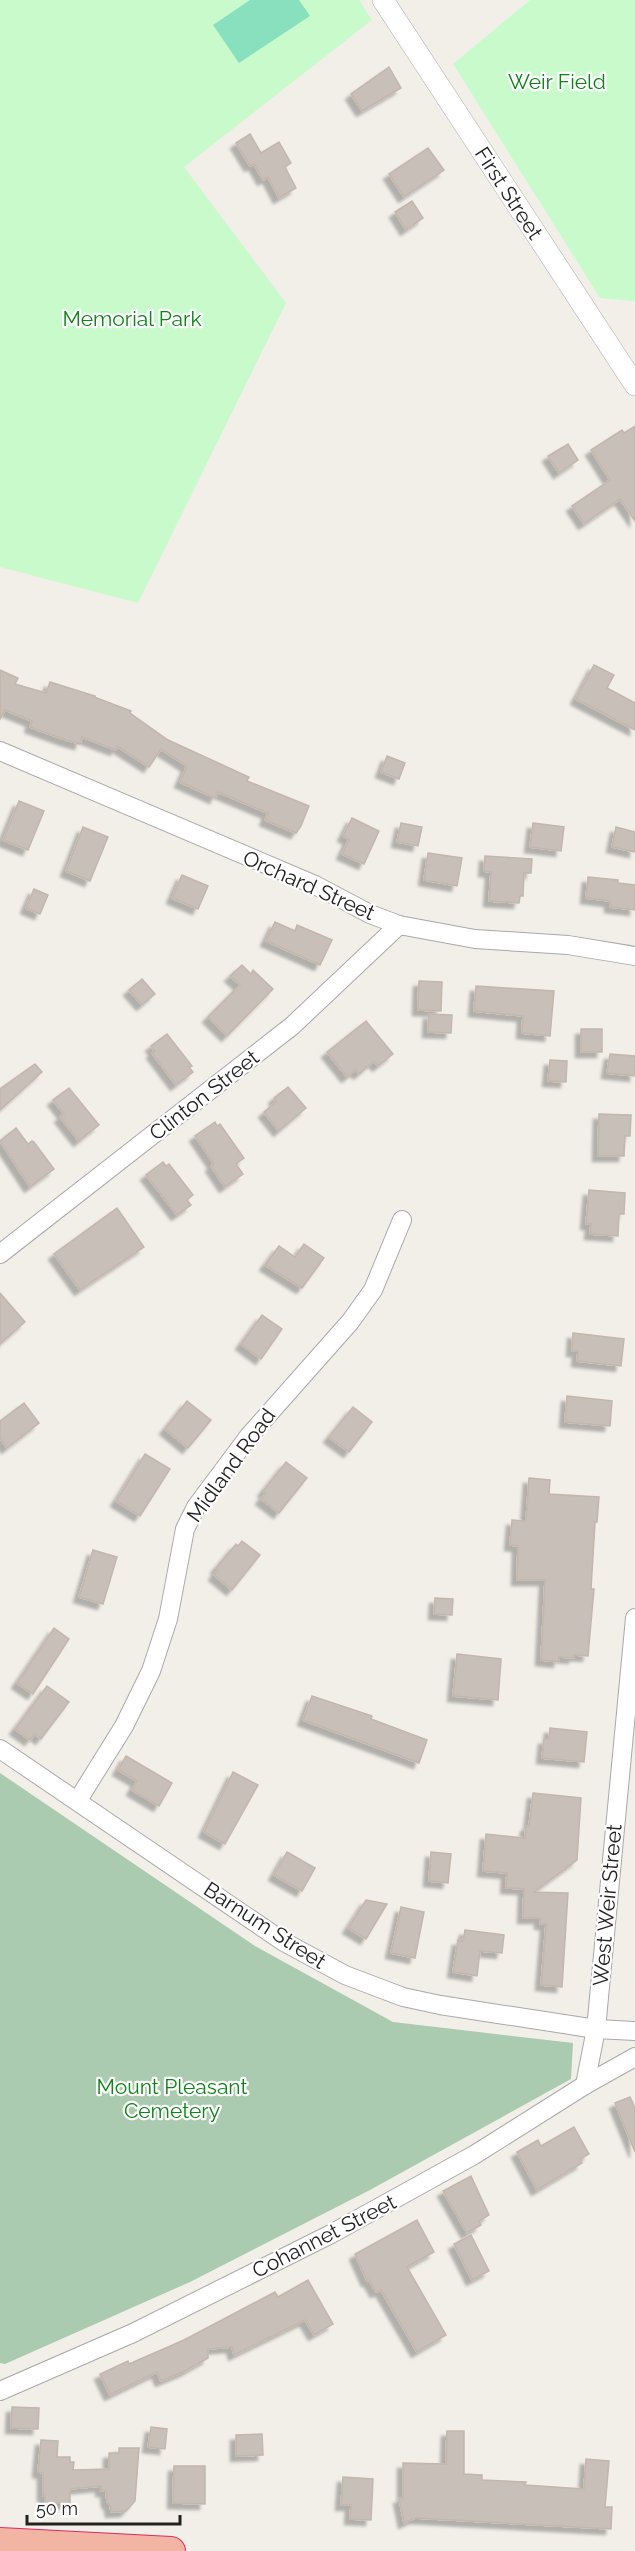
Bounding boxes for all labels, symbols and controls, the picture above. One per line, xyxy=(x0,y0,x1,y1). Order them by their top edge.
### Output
park label: Weir Field xyxy=(508,69,606,94)
street label: First Street xyxy=(470,142,548,244)
park label: Memorial Park xyxy=(62,306,202,331)
street label: Orchard Street xyxy=(239,845,379,925)
street label: Clinton Street xyxy=(144,1045,264,1145)
street label: Midland Road xyxy=(181,1403,281,1527)
street label: West Weir Street xyxy=(587,1823,627,1987)
street label: Barnum Street xyxy=(199,1876,331,1974)
park label: Mount Pleasant Cemetery xyxy=(96,2074,248,2123)
street label: Cohannet Street xyxy=(248,2189,400,2283)
scale bar xyxy=(27,2488,180,2526)
text: 50 m xyxy=(36,2498,78,2519)

